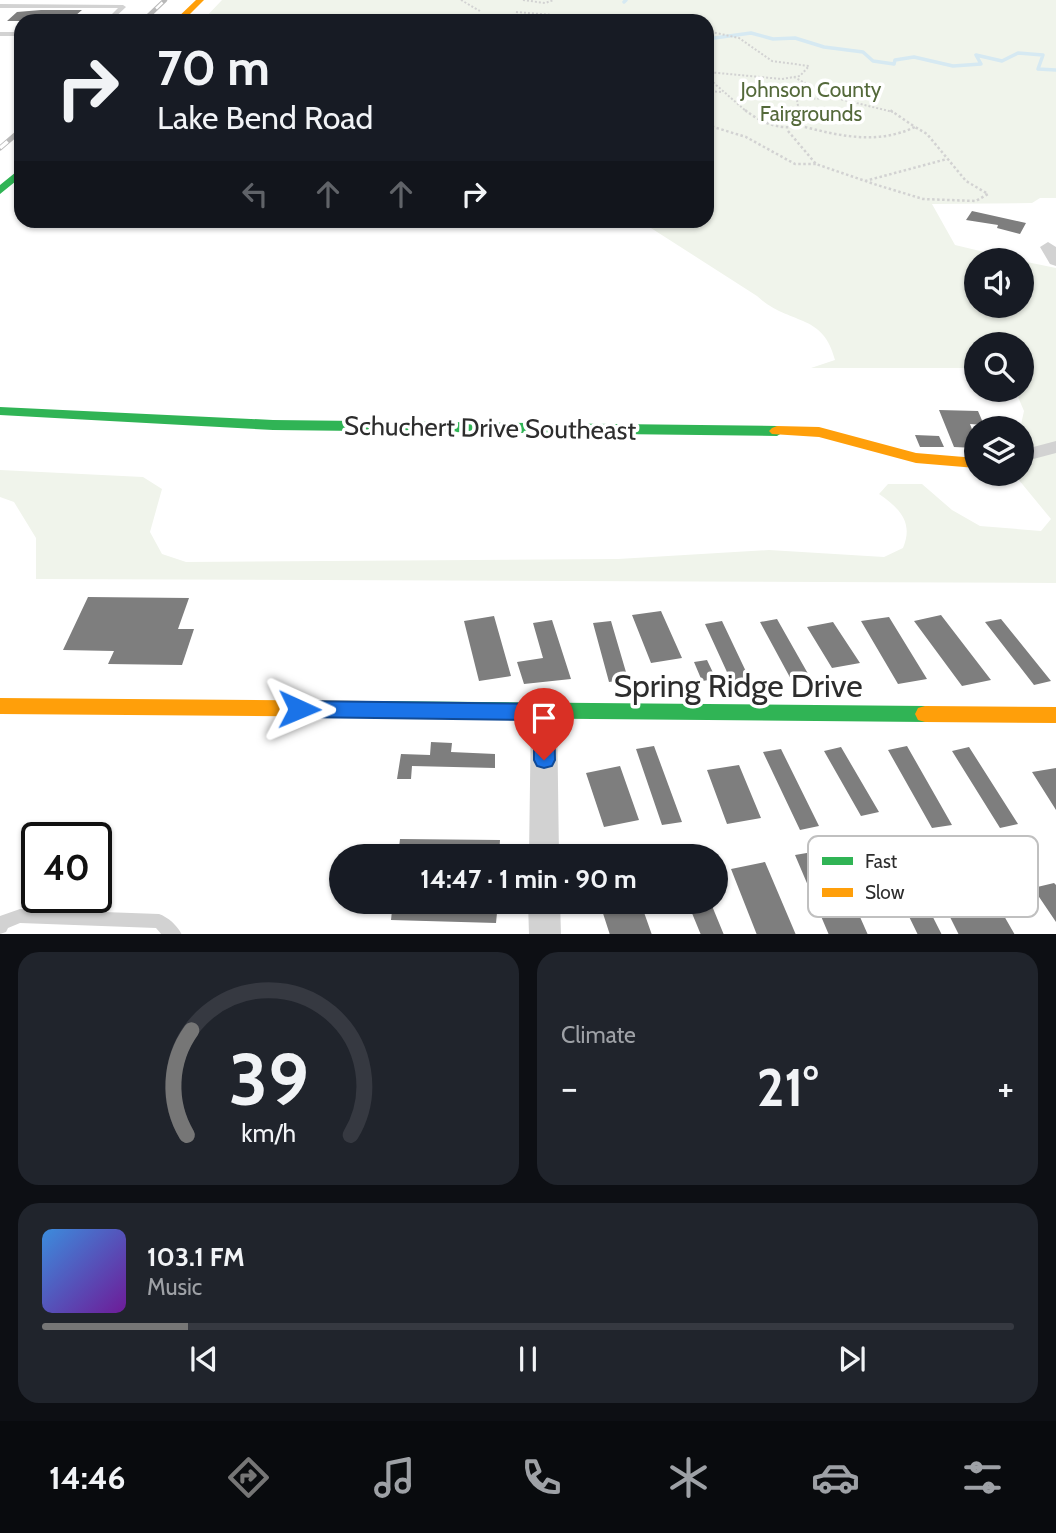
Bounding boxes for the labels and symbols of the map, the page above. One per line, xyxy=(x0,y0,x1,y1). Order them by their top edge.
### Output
park label: Johnson County Fairgrounds xyxy=(740,77,882,126)
street label: Schuchert Drive Southeast xyxy=(344,409,637,447)
street label: Spring Ridge Drive xyxy=(613,666,863,705)
position arrow xyxy=(262,672,336,746)
pin xyxy=(514,688,574,760)
speed limit sign: 40 xyxy=(21,822,112,913)
legend xyxy=(808,836,1038,917)
text: Fast xyxy=(865,850,898,873)
text: Slow xyxy=(865,881,905,904)

